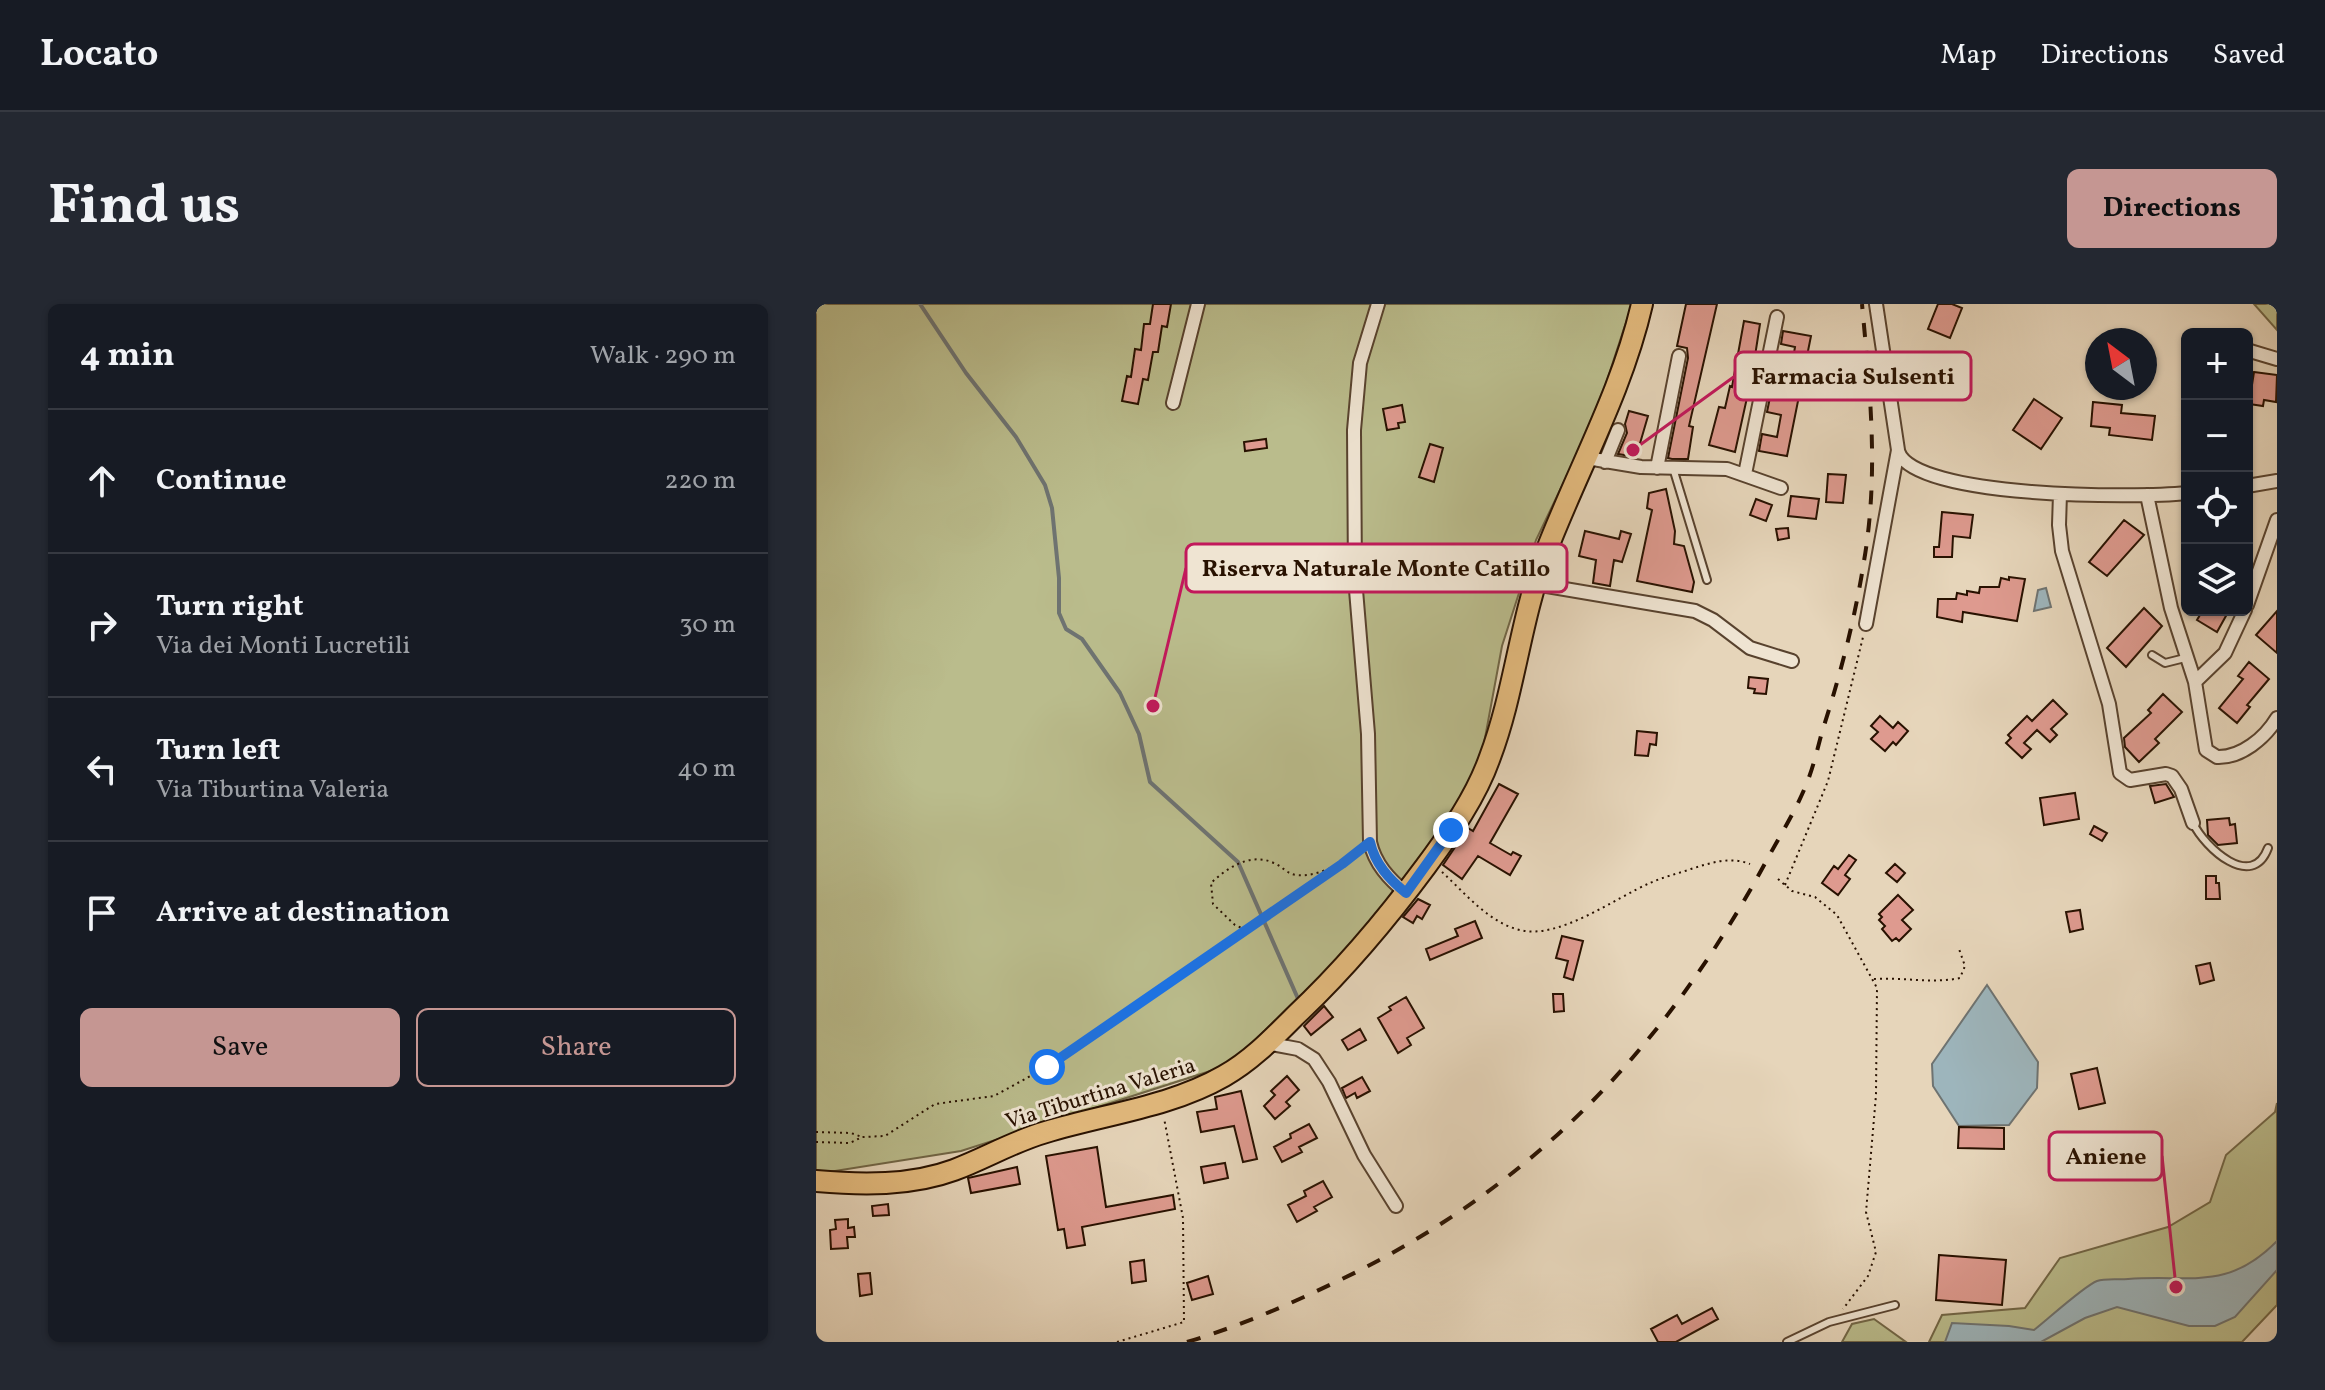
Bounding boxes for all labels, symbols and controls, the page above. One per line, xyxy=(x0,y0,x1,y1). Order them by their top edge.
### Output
text: Locato xyxy=(40,29,158,82)
text: Map xyxy=(1941,36,1997,75)
text: Directions xyxy=(2041,36,2169,75)
text: Saved xyxy=(2213,36,2285,75)
text: Find us xyxy=(48,169,240,247)
button: Directions xyxy=(2067,169,2277,248)
north arrow xyxy=(2085,328,2157,400)
map controls xyxy=(2181,328,2253,616)
button: + xyxy=(2181,328,2253,400)
text: 4 min xyxy=(80,333,175,380)
text: Walk · 290 m xyxy=(590,338,736,374)
callout: Farmacia Sulsenti xyxy=(1735,352,1971,400)
text: Farmacia Sulsenti xyxy=(1751,361,1955,395)
button: − xyxy=(2181,400,2253,472)
icon: ahead xyxy=(80,459,124,503)
text: Continue xyxy=(156,460,287,502)
text: 220 m xyxy=(664,463,736,499)
button: locate xyxy=(2181,472,2253,544)
callout: Riserva Naturale Monte Catillo xyxy=(1186,544,1567,592)
button: layers xyxy=(2181,544,2253,616)
text: Riserva Naturale Monte Catillo xyxy=(1202,553,1550,587)
text: Turn right xyxy=(156,586,304,628)
icon: right xyxy=(80,603,124,647)
text: 30 m xyxy=(679,607,736,643)
text: Via dei Monti Lucretili xyxy=(156,628,410,664)
text: Turn left xyxy=(156,730,280,772)
icon: left xyxy=(80,747,124,791)
text: 40 m xyxy=(677,751,736,787)
text: Via Tiburtina Valeria xyxy=(156,772,389,808)
route end xyxy=(1433,812,1469,848)
icon: arrive xyxy=(80,891,124,935)
text: Arrive at destination xyxy=(156,892,450,934)
button: Save xyxy=(80,1008,400,1087)
button: Share xyxy=(416,1008,736,1087)
route start xyxy=(1029,1049,1065,1085)
street label: Via Tiburtina Valeria xyxy=(1002,1051,1200,1138)
callout: Aniene xyxy=(2049,1132,2162,1180)
text: Aniene xyxy=(2066,1141,2146,1175)

